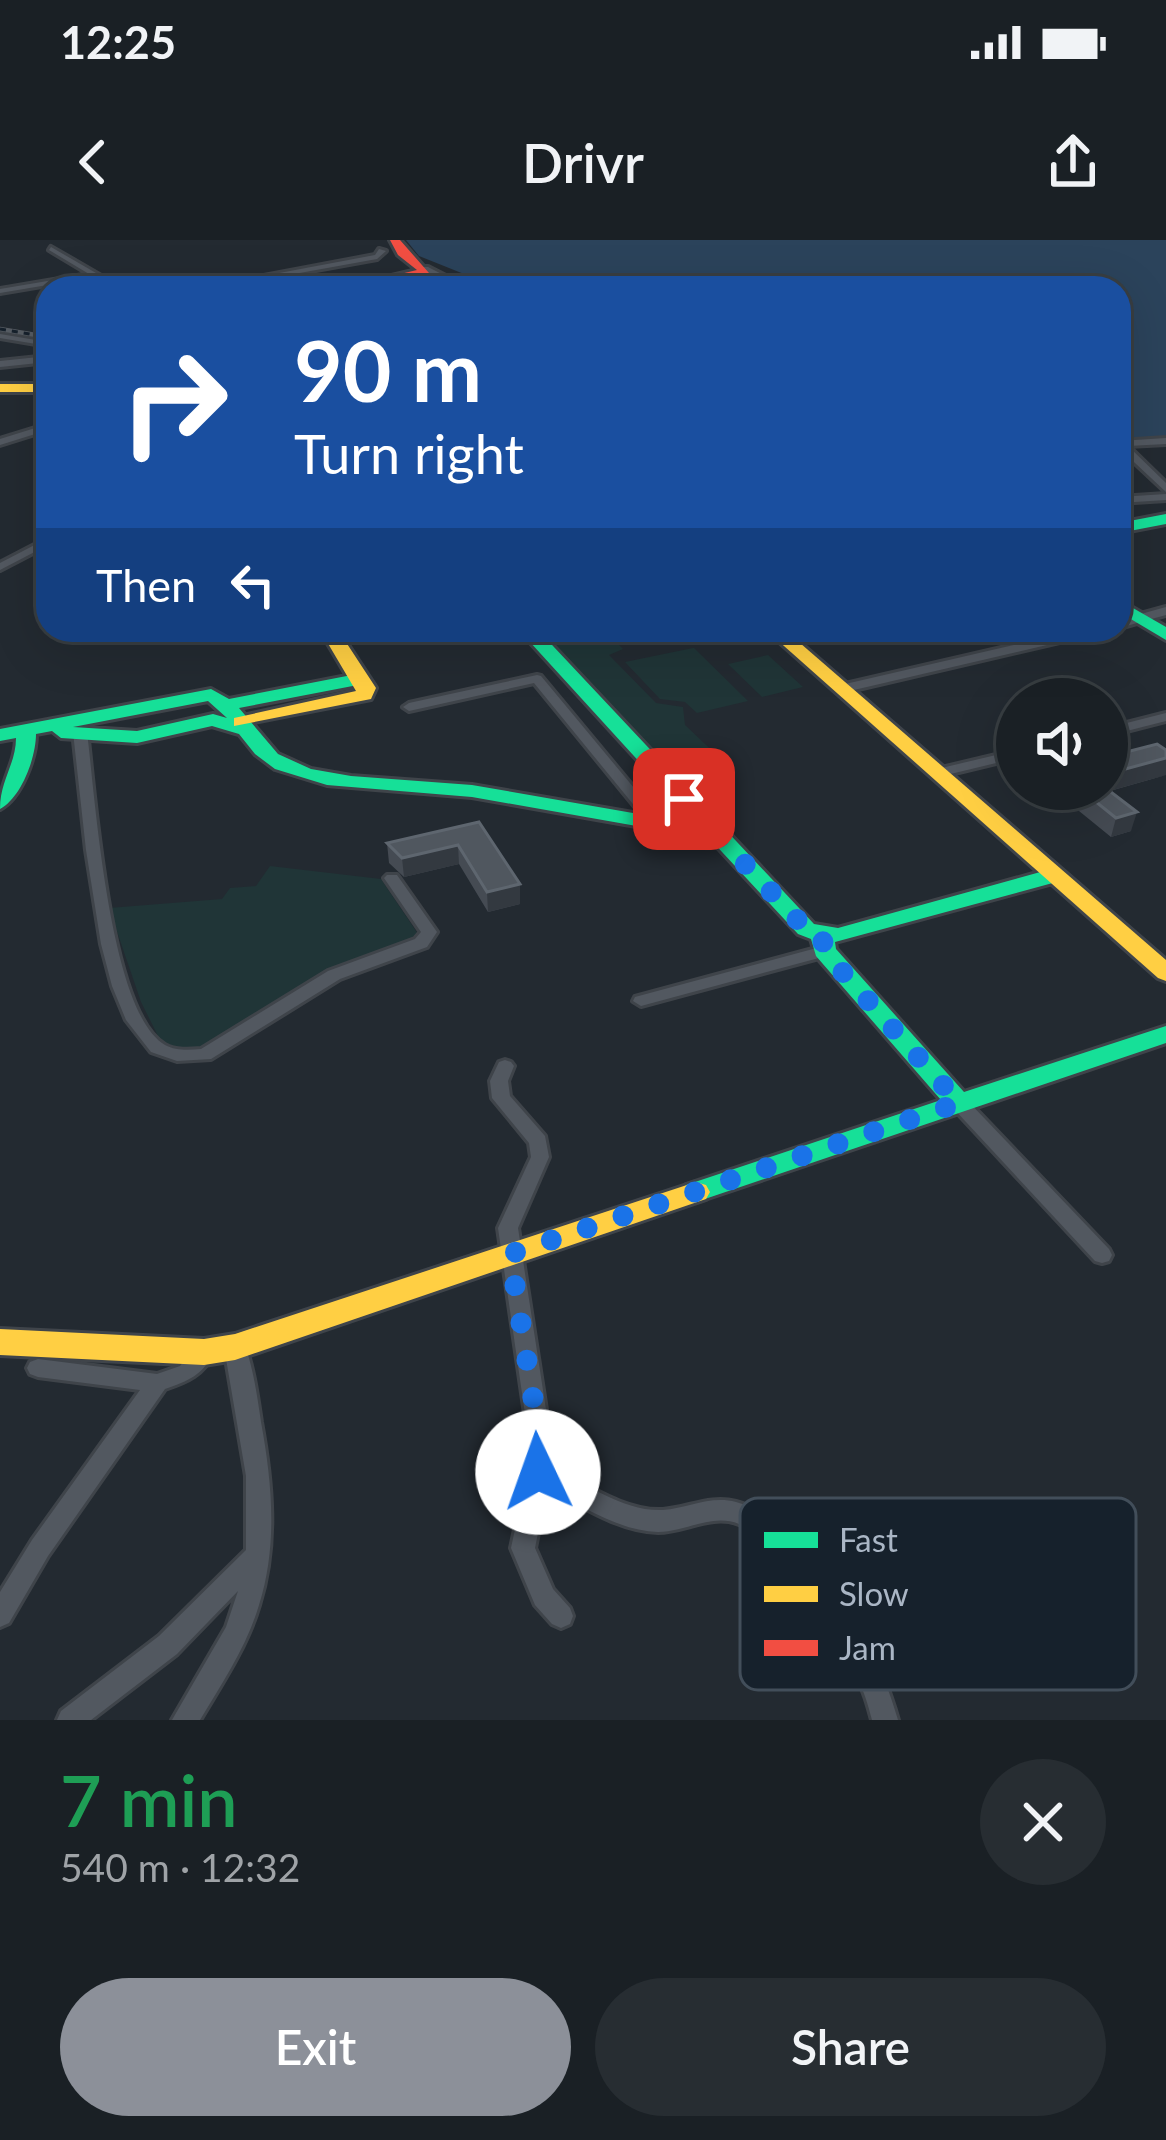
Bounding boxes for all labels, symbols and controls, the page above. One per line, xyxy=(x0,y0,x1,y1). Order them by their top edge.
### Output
text: 12:25 xyxy=(60,15,176,69)
icon: back xyxy=(60,129,126,195)
icon: share xyxy=(1040,129,1106,195)
text: Drivr xyxy=(522,130,644,195)
text: 90 m xyxy=(294,319,482,420)
icon: right xyxy=(96,324,252,480)
text: Turn right xyxy=(294,421,524,486)
icon: left xyxy=(220,552,286,618)
text: Then xyxy=(96,558,196,612)
map controls xyxy=(996,678,1128,810)
button: sound xyxy=(996,678,1128,810)
pin xyxy=(633,748,735,850)
icon: arrive xyxy=(651,766,717,832)
position arrow xyxy=(475,1409,601,1535)
legend xyxy=(740,1498,1136,1690)
text: Fast xyxy=(839,1519,898,1559)
text: Slow xyxy=(839,1573,909,1613)
text: Jam xyxy=(839,1627,896,1667)
text: 7 min xyxy=(60,1756,238,1842)
button: close xyxy=(980,1759,1106,1885)
text: 540 m · 12:32 xyxy=(60,1844,300,1890)
button: Exit xyxy=(60,1978,571,2116)
button: Share xyxy=(595,1978,1106,2116)

